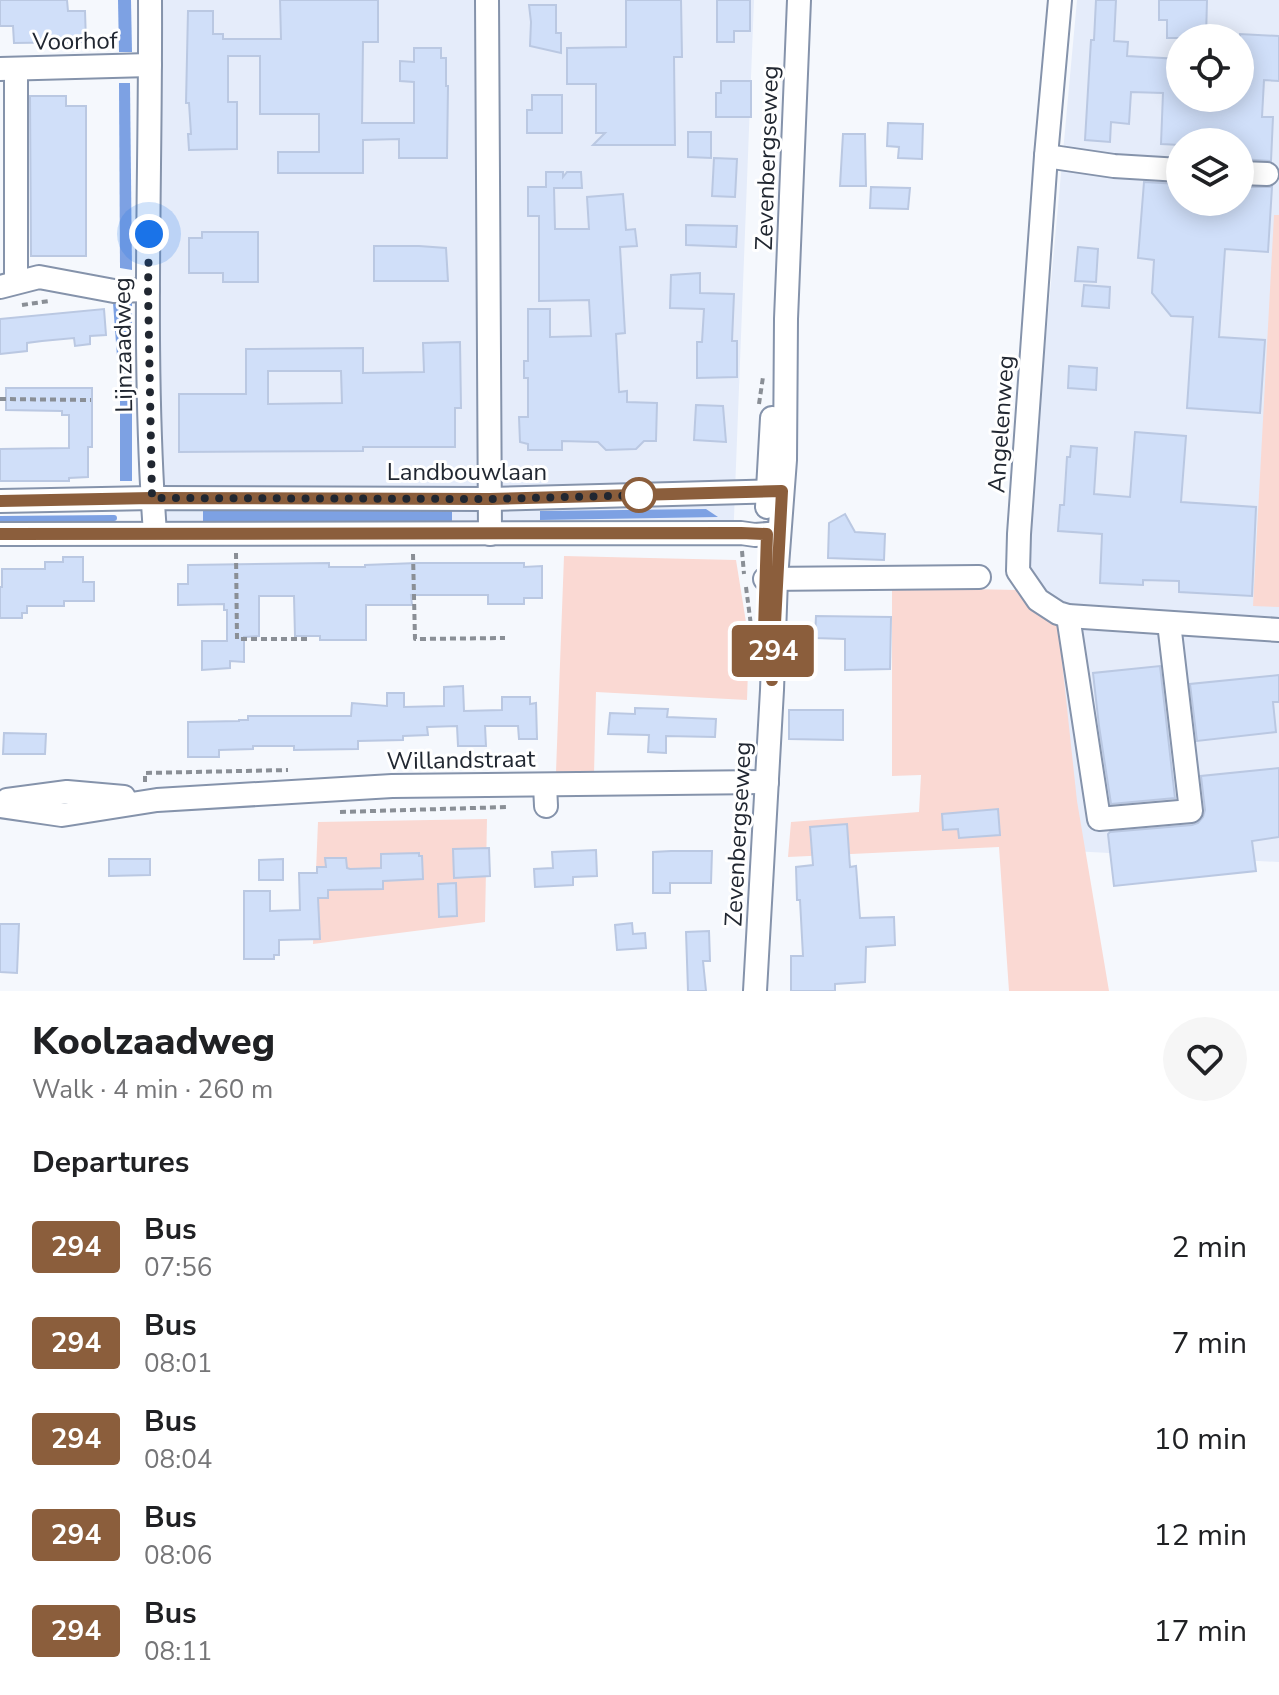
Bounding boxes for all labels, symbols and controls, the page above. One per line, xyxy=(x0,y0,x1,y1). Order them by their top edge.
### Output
street label: Voorhof xyxy=(31,24,119,58)
map controls xyxy=(1166,24,1254,216)
button: locate xyxy=(1166,24,1254,112)
street label: Zevenbergseweg xyxy=(748,65,786,251)
button: layers xyxy=(1166,128,1254,216)
your location xyxy=(129,214,169,254)
street label: Lijnzaadweg xyxy=(106,277,140,413)
street label: Angelenweg xyxy=(980,354,1022,494)
street label: Landbouwlaan xyxy=(387,456,547,488)
unlabelled marker xyxy=(622,478,656,512)
line badge: 294 xyxy=(727,625,819,677)
text: 294 xyxy=(748,632,798,670)
street label: Zevenbergseweg xyxy=(717,741,759,927)
street label: Willandstraat xyxy=(386,743,536,777)
text: Koolzaadweg xyxy=(32,1016,275,1067)
button: heart xyxy=(1163,1017,1247,1101)
text: Walk · 4 min · 260 m xyxy=(32,1072,273,1107)
text: Departures xyxy=(32,1142,189,1183)
text: Bus xyxy=(144,1209,197,1250)
text: 2 min xyxy=(1172,1227,1247,1268)
text: 294 xyxy=(51,1228,101,1266)
text: 07:56 xyxy=(144,1250,212,1285)
text: Bus xyxy=(144,1305,197,1346)
text: 7 min xyxy=(1172,1323,1247,1364)
text: 294 xyxy=(51,1324,101,1362)
text: 08:01 xyxy=(144,1346,212,1381)
text: Bus xyxy=(144,1401,197,1442)
text: 10 min xyxy=(1154,1419,1247,1460)
text: 294 xyxy=(51,1420,101,1458)
text: 08:04 xyxy=(144,1442,212,1477)
text: Bus xyxy=(144,1497,197,1538)
text: 12 min xyxy=(1154,1515,1247,1556)
text: 294 xyxy=(51,1516,101,1554)
text: 08:06 xyxy=(144,1538,212,1573)
text: Bus xyxy=(144,1593,197,1634)
text: 17 min xyxy=(1154,1611,1247,1652)
text: 294 xyxy=(51,1612,101,1650)
text: 08:11 xyxy=(144,1634,212,1669)

